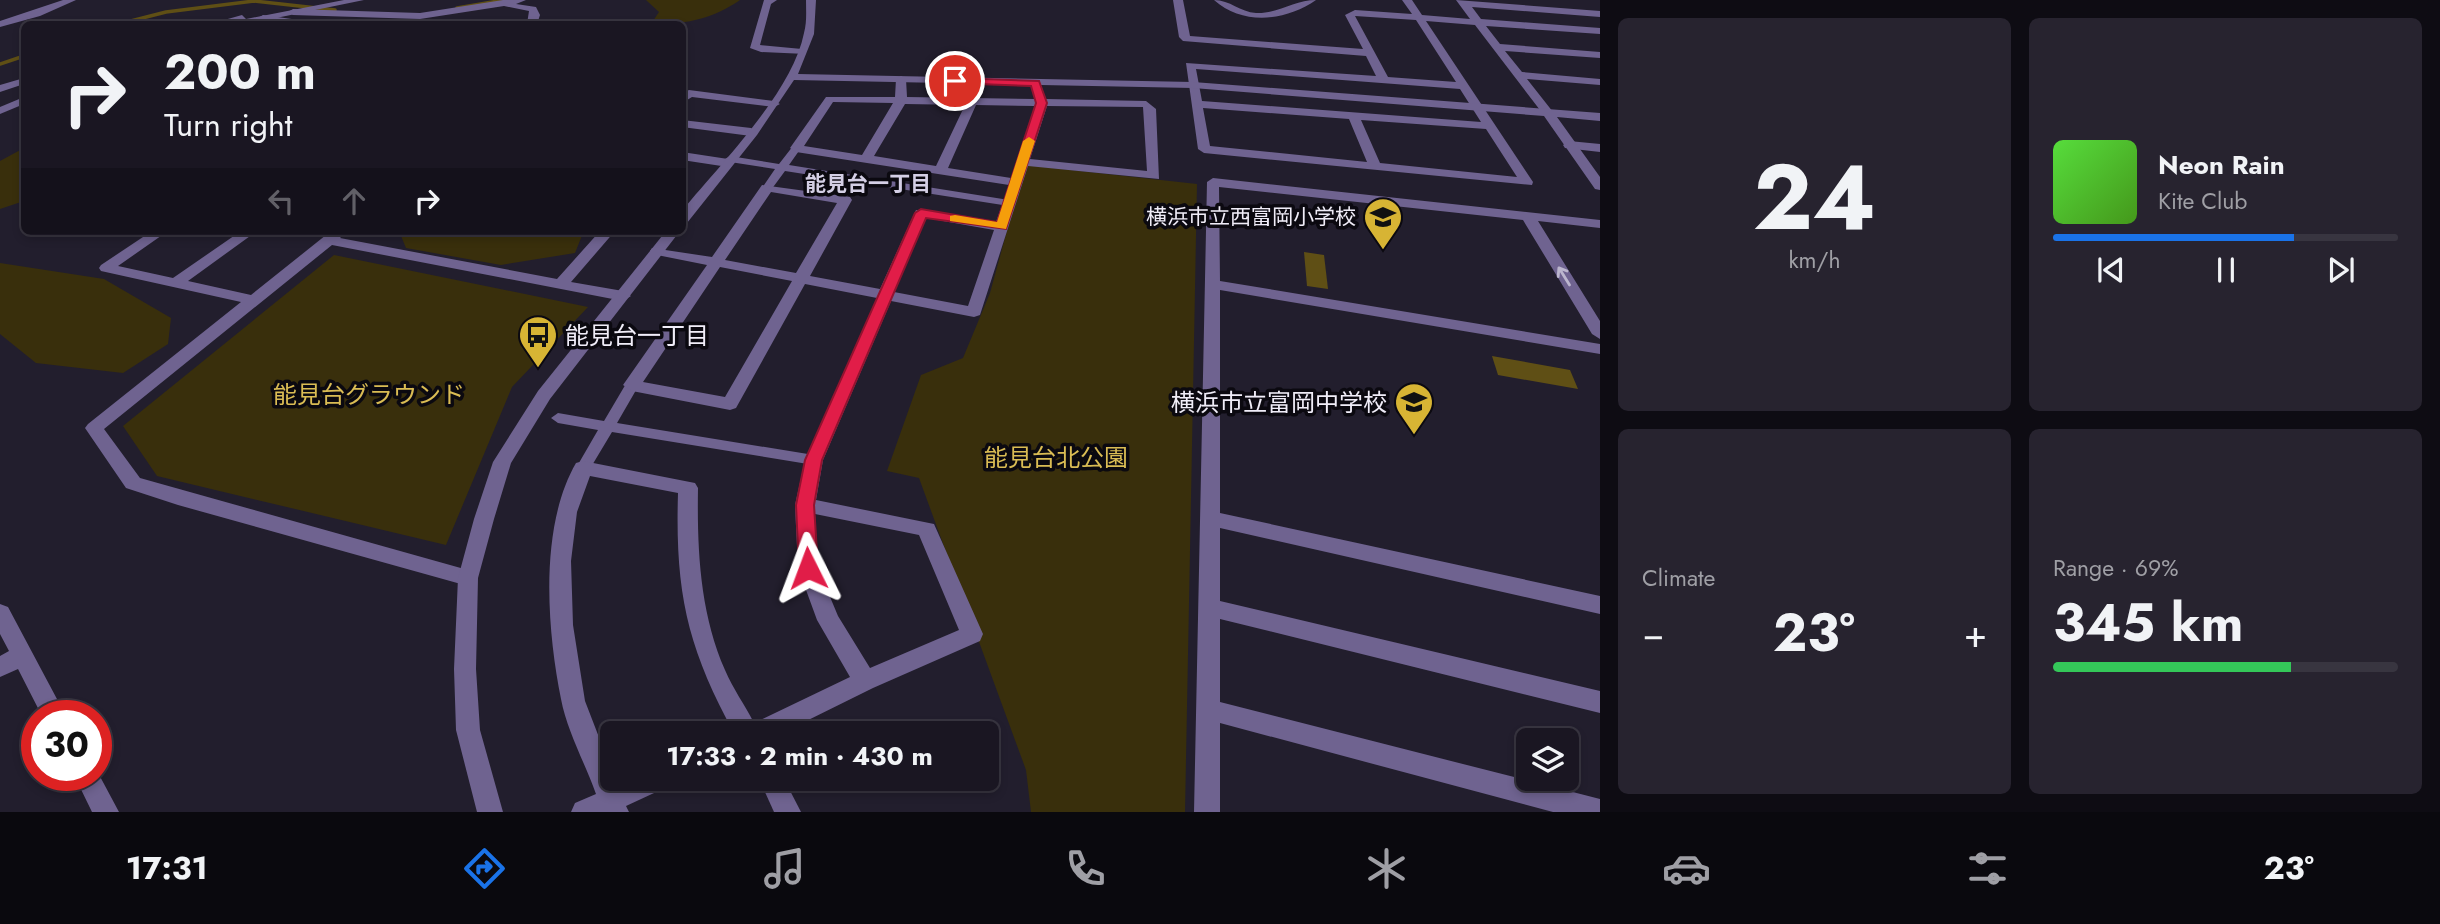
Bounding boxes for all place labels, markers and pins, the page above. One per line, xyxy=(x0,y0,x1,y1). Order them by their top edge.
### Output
pin xyxy=(925,51,985,111)
school or university icon: 横浜市立西富岡小学校 xyxy=(1362,196,1404,251)
place label: 横浜市立西富岡小学校 xyxy=(1146,202,1356,232)
bus stop icon: 能見台一丁目 xyxy=(517,314,559,369)
place label: 能見台一丁目 xyxy=(565,318,709,353)
school or university icon: 横浜市立富岡中学校 xyxy=(1393,381,1435,436)
place label: 横浜市立富岡中学校 xyxy=(1171,385,1387,420)

